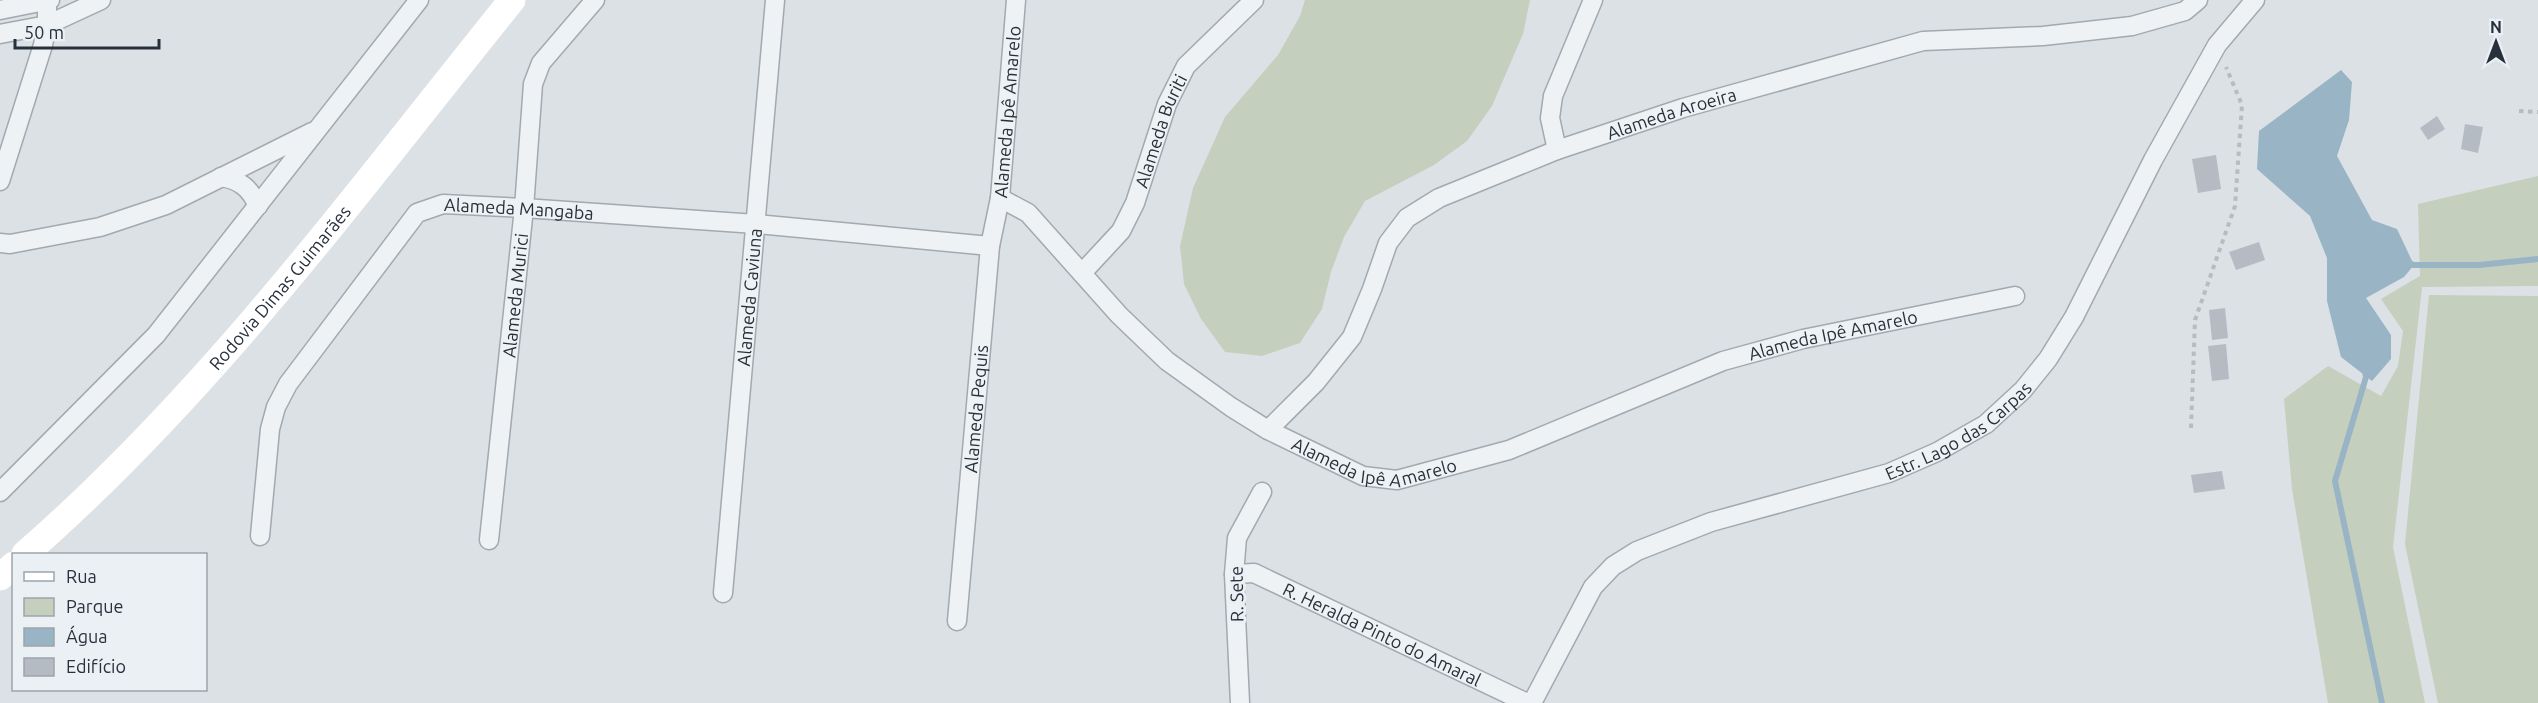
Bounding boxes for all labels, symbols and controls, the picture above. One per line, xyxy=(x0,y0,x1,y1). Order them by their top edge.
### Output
scale bar xyxy=(15,12,159,50)
north arrow xyxy=(2466,12,2526,72)
text: N xyxy=(2490,18,2502,36)
text: 50 m xyxy=(24,22,64,42)
street label: Alameda Ipê Amarelo xyxy=(990,25,1024,199)
street label: Alameda Buriti xyxy=(1131,71,1190,190)
street label: Alameda Aroeira xyxy=(1604,84,1738,143)
street label: Alameda Mangaba xyxy=(444,194,594,223)
street label: Rodovia Dimas Guimarães xyxy=(205,201,354,374)
street label: Alameda Caviuna xyxy=(733,227,765,367)
street label: Alameda Murici xyxy=(498,232,531,359)
street label: Alameda Ipê Amarelo xyxy=(1746,306,1919,364)
street label: Alameda Pequis xyxy=(960,344,991,474)
street label: Estr. Lago das Carpas xyxy=(1882,378,2035,483)
street label: Alameda Ipê Amarelo xyxy=(1289,433,1459,490)
legend xyxy=(12,553,207,691)
text: Rua xyxy=(66,566,97,586)
street label: R. Sete xyxy=(1226,566,1246,622)
street label: R. Heralda Pinto do Amaral xyxy=(1280,578,1485,690)
text: Parque xyxy=(66,596,123,616)
text: Água xyxy=(66,625,108,646)
text: Edifício xyxy=(66,656,126,676)

